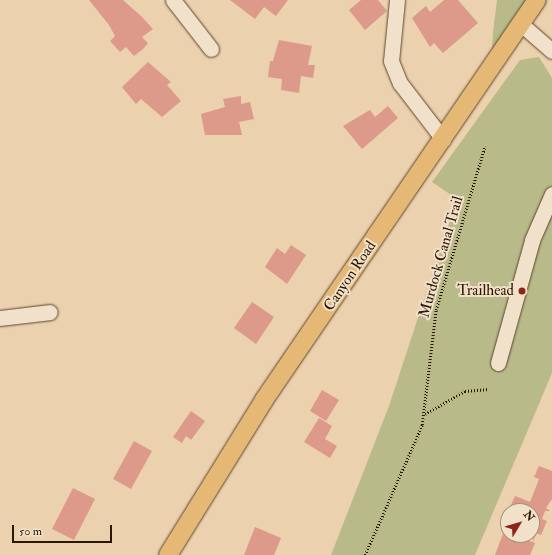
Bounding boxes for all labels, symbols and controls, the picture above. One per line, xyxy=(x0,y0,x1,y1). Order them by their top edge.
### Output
street label: Murdock Canal Trail xyxy=(415,194,467,320)
street label: Canyon Road xyxy=(320,238,380,314)
place label: Trailhead xyxy=(457,282,514,300)
marker: Trailhead xyxy=(517,286,527,296)
north arrow xyxy=(500,503,540,543)
text: N xyxy=(521,508,537,524)
scale bar xyxy=(14,517,114,543)
text: 50 m xyxy=(19,524,42,539)

